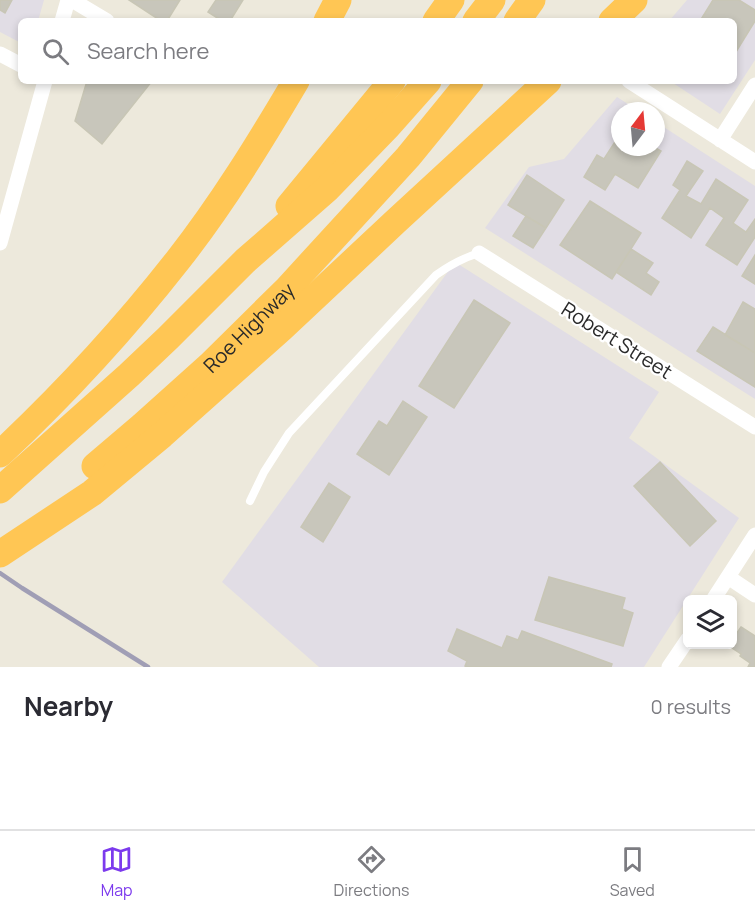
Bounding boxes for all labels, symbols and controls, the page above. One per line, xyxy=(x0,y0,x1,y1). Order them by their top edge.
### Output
search box xyxy=(18,18,737,84)
icon: search xyxy=(39,35,72,68)
text: Search here xyxy=(87,36,209,66)
north arrow xyxy=(611,102,665,156)
street label: Roe Highway xyxy=(197,276,300,378)
street label: Robert Street xyxy=(556,295,678,385)
map controls xyxy=(683,595,737,649)
button: layers xyxy=(683,595,737,649)
text: Nearby xyxy=(24,688,113,724)
text: 0 results xyxy=(651,693,731,720)
tab: Map xyxy=(100,843,133,901)
tab: Directions xyxy=(334,843,409,901)
tab: Saved xyxy=(610,843,655,901)

